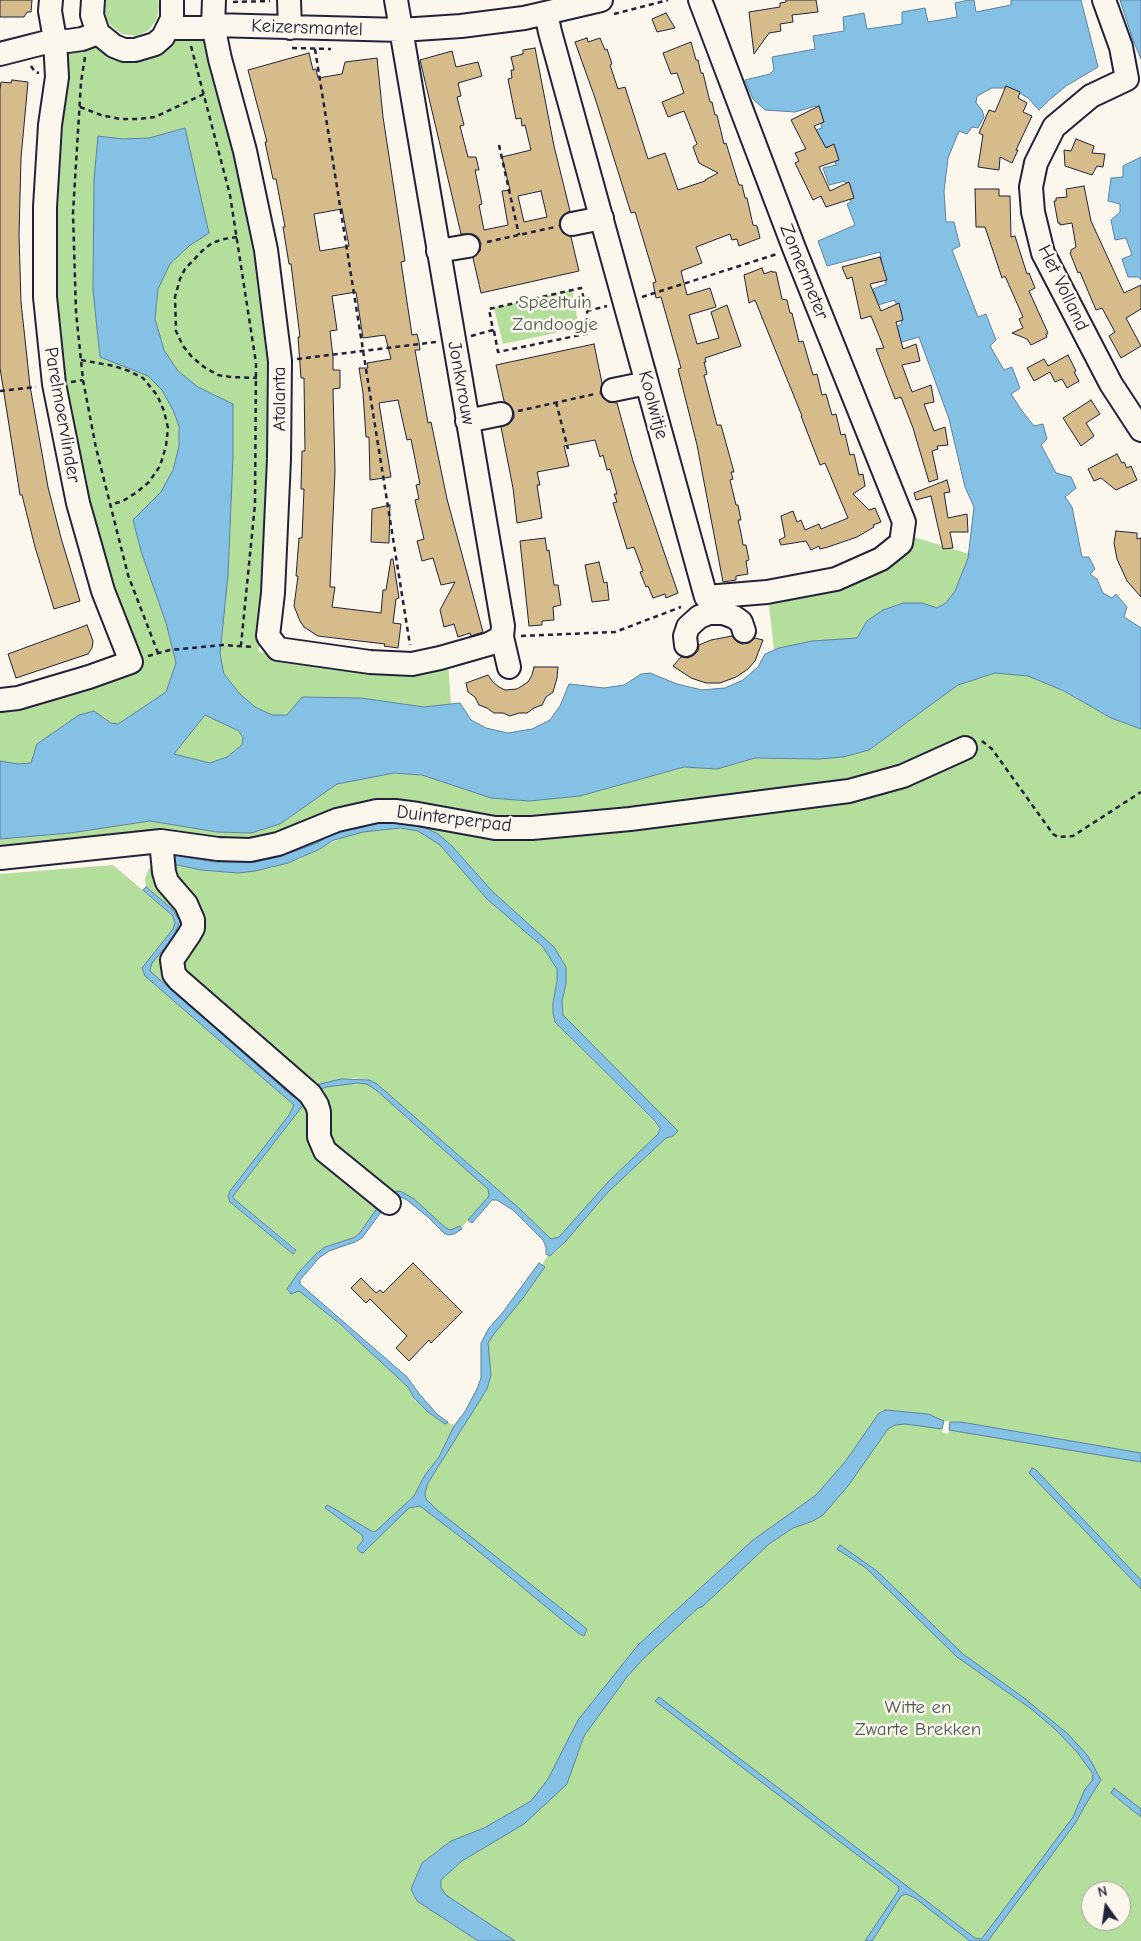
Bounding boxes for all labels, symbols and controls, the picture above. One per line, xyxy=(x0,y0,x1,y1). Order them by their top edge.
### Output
street label: Keizersmantel xyxy=(251,15,363,41)
street label: Zomermeter xyxy=(775,221,833,323)
street label: Het Volland xyxy=(1032,241,1094,335)
park label: Speeltuin Zandoogje xyxy=(512,292,598,336)
street label: Jonkvrouw xyxy=(442,339,480,427)
street label: Parelmoervlinder xyxy=(39,345,85,485)
street label: Atalanta xyxy=(269,367,291,431)
street label: Koolwitje xyxy=(633,368,673,442)
street label: Duinterperpad xyxy=(395,801,513,837)
park label: Witte en Zwarte Brekken xyxy=(855,1697,981,1741)
north arrow xyxy=(1081,1881,1131,1931)
text: N xyxy=(1096,1883,1109,1901)

